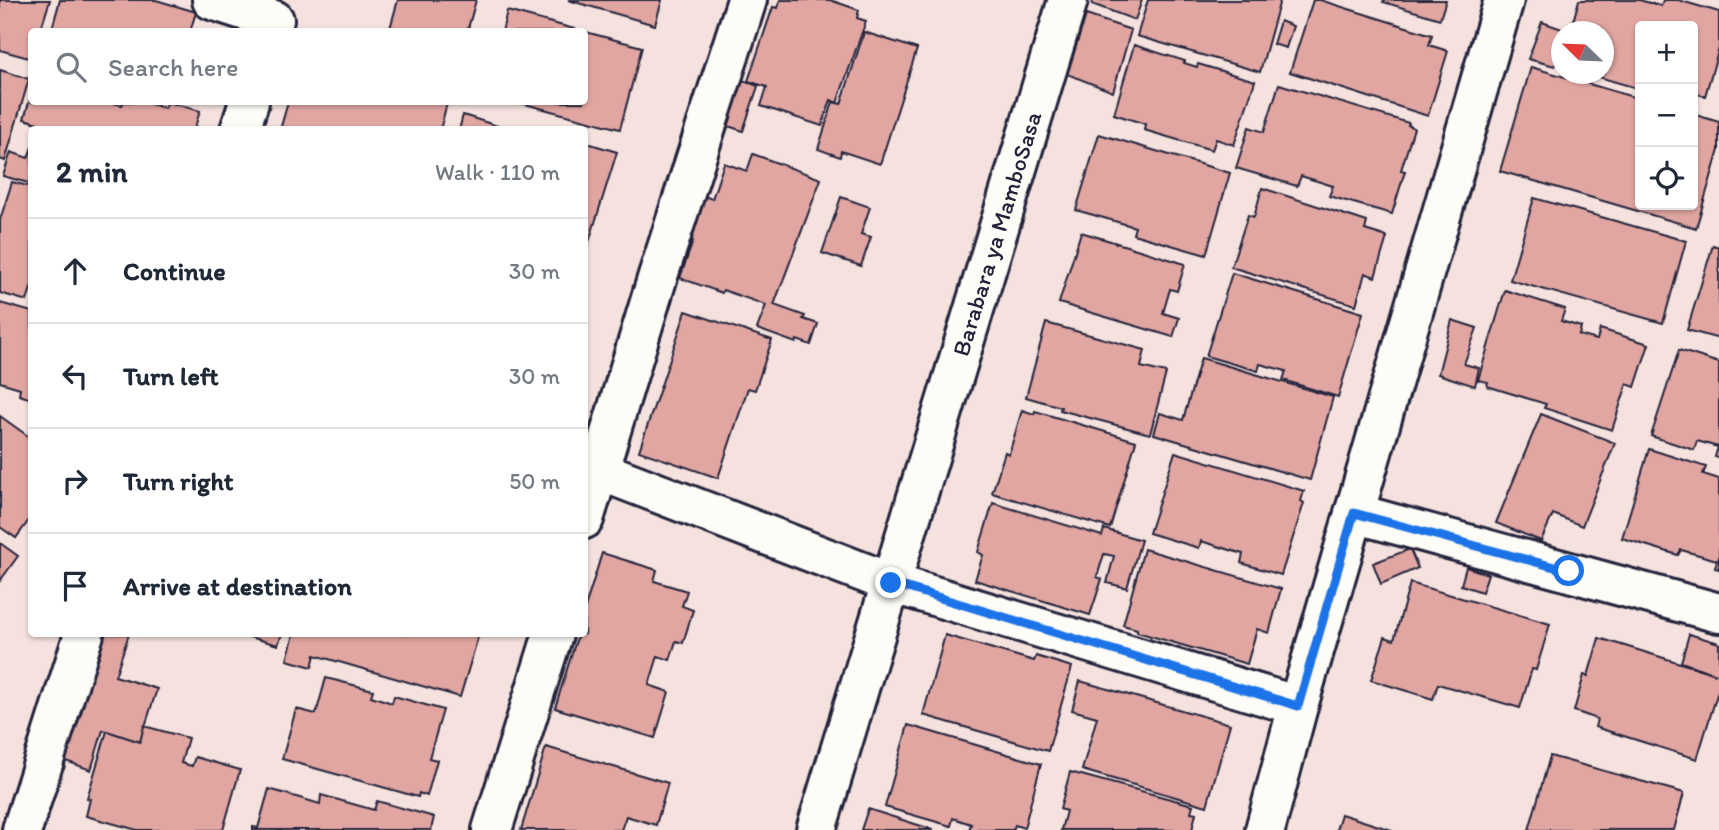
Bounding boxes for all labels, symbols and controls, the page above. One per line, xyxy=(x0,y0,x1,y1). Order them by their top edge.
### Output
north arrow xyxy=(1551,21,1614,84)
map controls xyxy=(1635,21,1698,210)
button: + xyxy=(1635,21,1698,84)
search box xyxy=(28,28,588,105)
icon: search xyxy=(52,48,90,86)
text: Search here xyxy=(108,51,238,83)
button: − xyxy=(1635,84,1698,147)
street label: Barabara ya MamboSasa xyxy=(946,107,1047,360)
button: locate xyxy=(1635,147,1698,210)
text: 2 min xyxy=(56,153,127,190)
text: Walk · 110 m xyxy=(435,158,560,186)
icon: ahead xyxy=(56,252,94,290)
text: Continue xyxy=(123,255,226,287)
text: 30 m xyxy=(509,257,560,285)
icon: left xyxy=(56,357,94,395)
text: Turn left xyxy=(123,360,219,392)
text: 30 m xyxy=(509,362,560,390)
icon: right xyxy=(56,462,94,500)
text: Turn right xyxy=(123,465,234,497)
text: 50 m xyxy=(509,467,560,495)
route start xyxy=(1553,555,1584,586)
icon: arrive xyxy=(56,567,94,605)
route end xyxy=(875,567,906,598)
text: Arrive at destination xyxy=(123,570,352,602)

